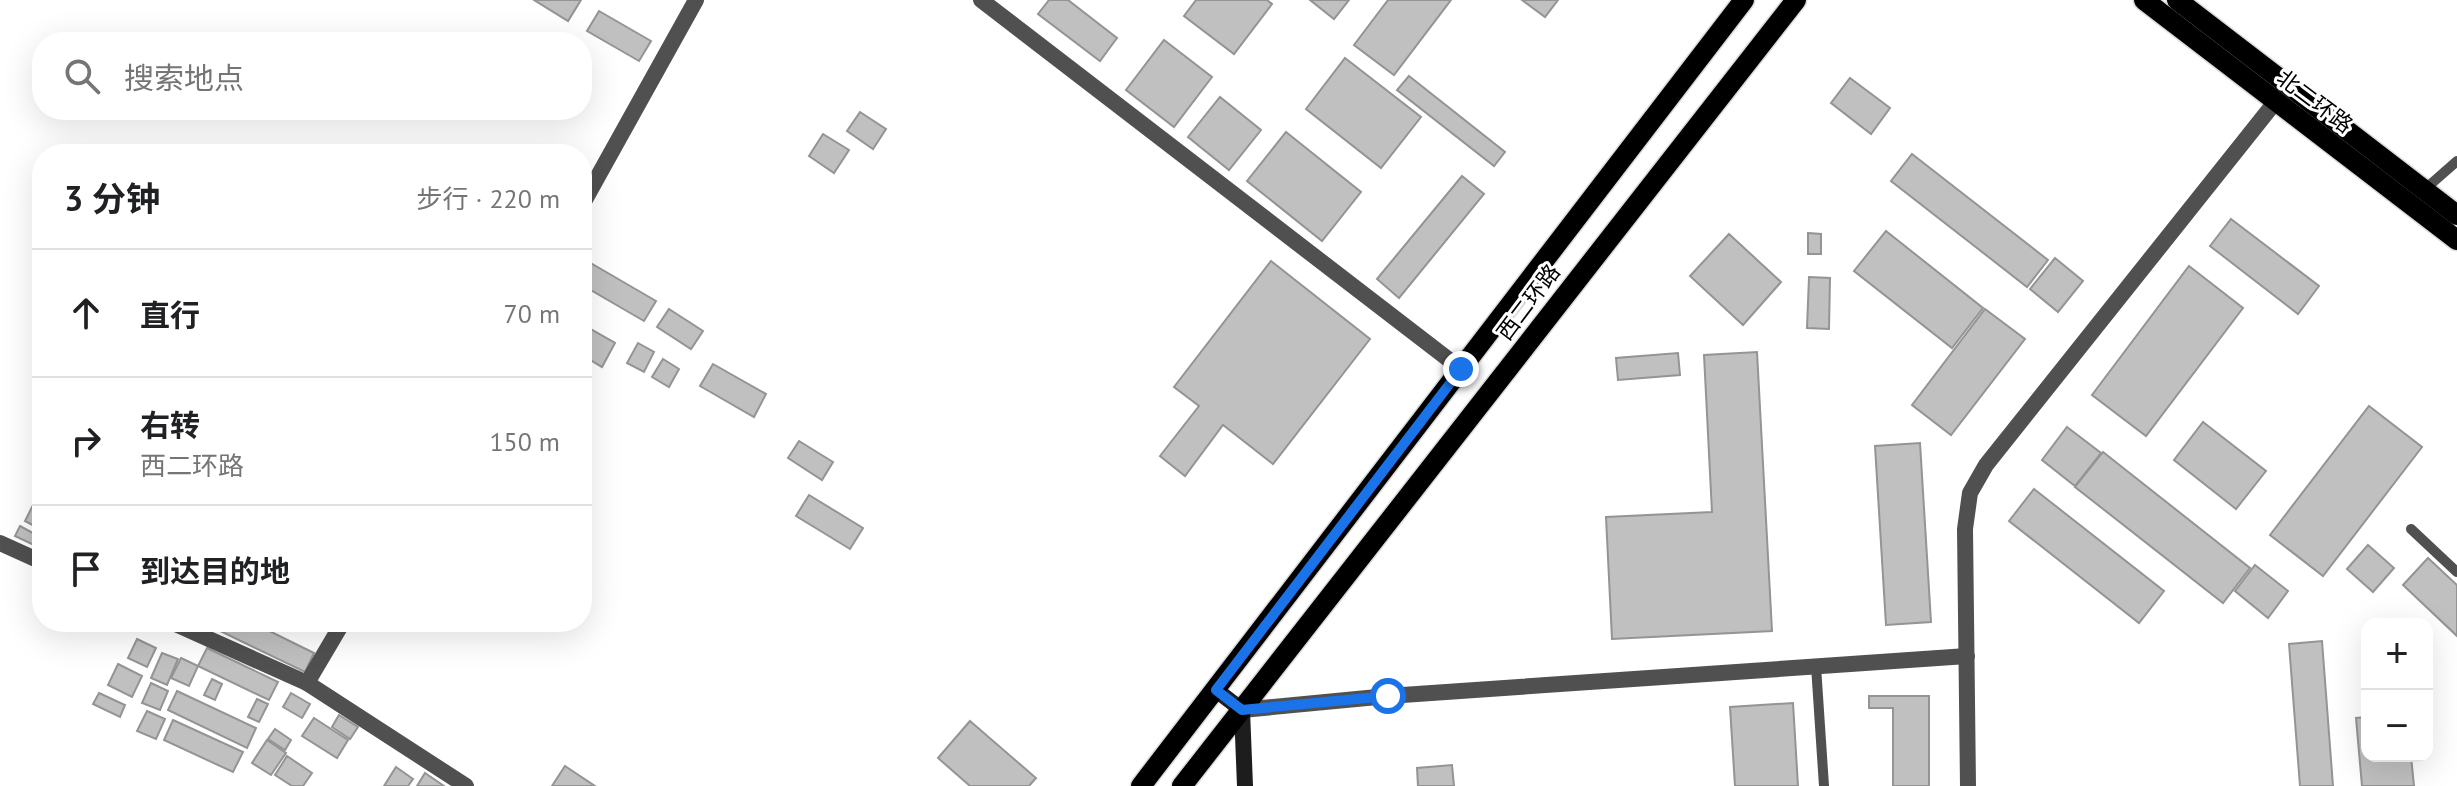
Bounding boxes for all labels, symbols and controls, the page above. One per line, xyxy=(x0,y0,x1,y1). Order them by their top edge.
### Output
search box xyxy=(32,32,592,120)
icon: search xyxy=(60,54,104,98)
text: 搜索地点 xyxy=(124,58,244,97)
street label: 北二环路 xyxy=(2271,63,2359,139)
text: 3 分钟 xyxy=(64,176,160,220)
text: 步行 · 220 m xyxy=(417,182,560,215)
street label: 西二环路 xyxy=(1490,258,1566,346)
icon: ahead xyxy=(64,291,108,335)
text: 直行 xyxy=(140,295,200,334)
text: 70 m xyxy=(504,297,560,330)
route end xyxy=(1443,351,1479,387)
text: 右转 xyxy=(140,405,200,444)
icon: right xyxy=(64,419,108,463)
text: 150 m xyxy=(489,425,560,458)
text: 西二环路 xyxy=(140,449,244,482)
icon: arrive xyxy=(64,547,108,591)
text: 到达目的地 xyxy=(140,551,290,590)
map controls xyxy=(2361,618,2433,762)
button: + xyxy=(2361,618,2433,690)
route start xyxy=(1370,678,1406,714)
button: − xyxy=(2361,690,2433,762)

